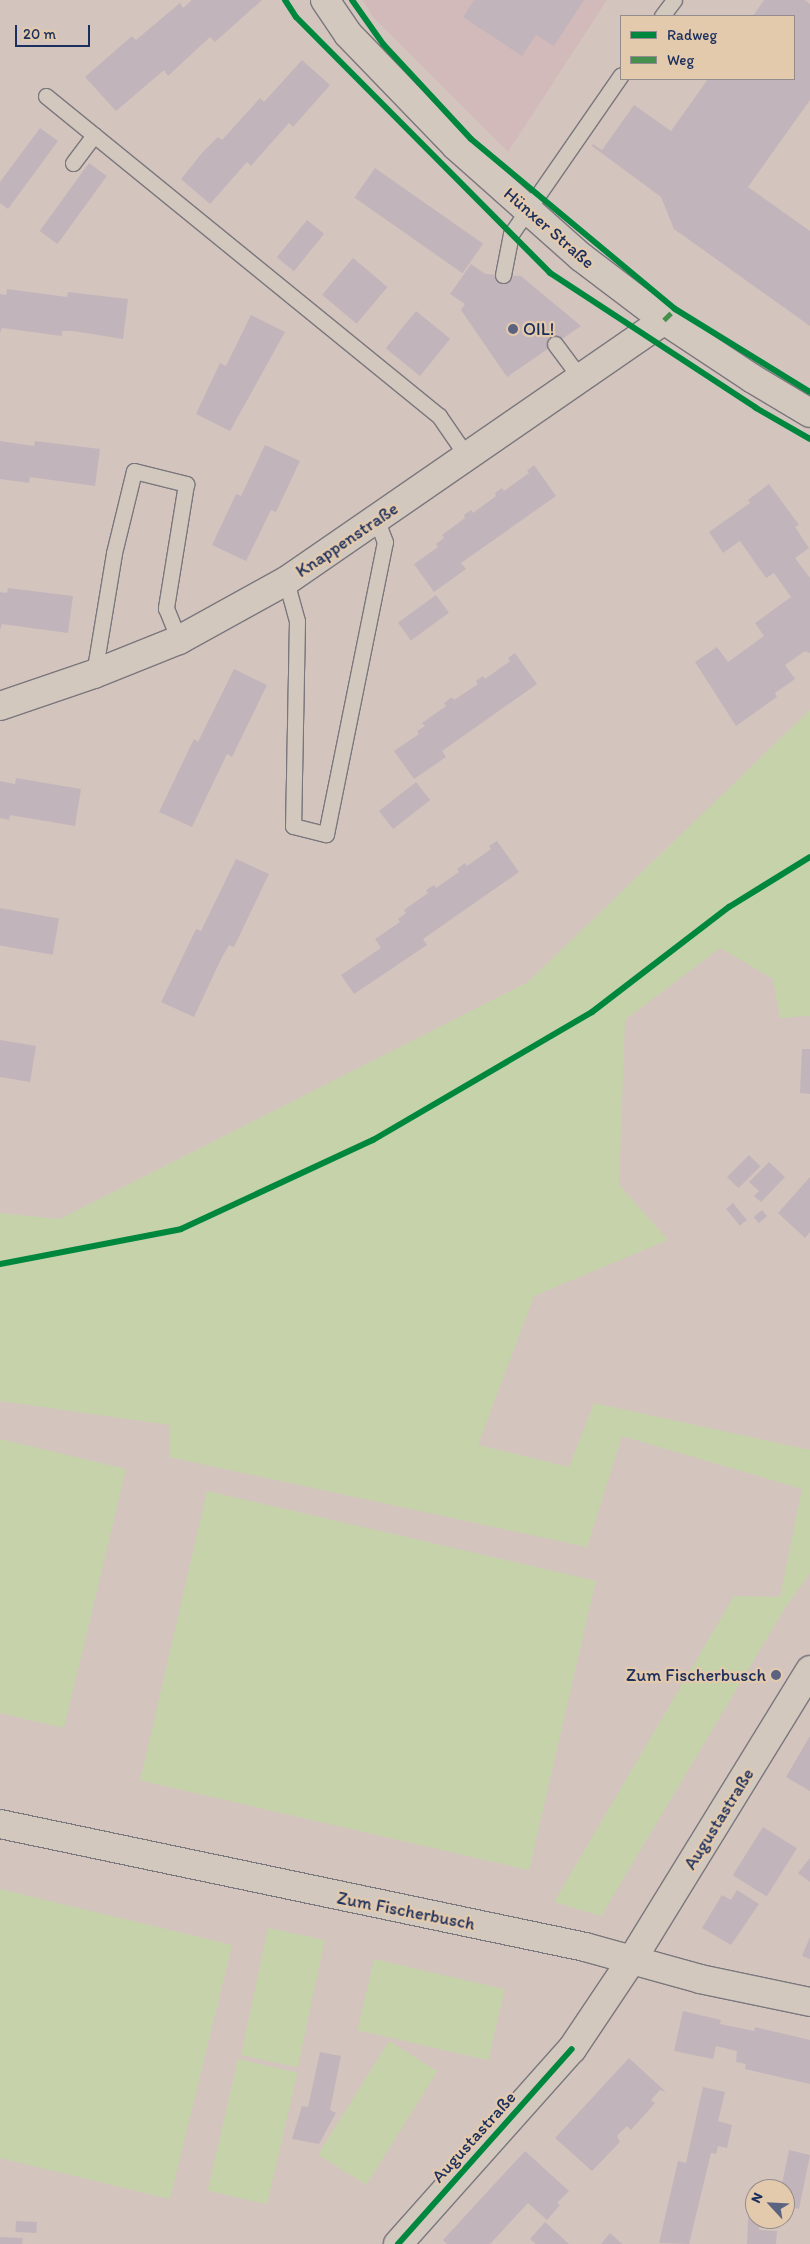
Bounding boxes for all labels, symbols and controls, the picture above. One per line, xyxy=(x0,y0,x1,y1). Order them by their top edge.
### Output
scale bar xyxy=(18,15,92,47)
legend xyxy=(620,15,795,80)
text: 20 m xyxy=(23,25,56,43)
text: Radweg xyxy=(667,26,717,44)
text: Weg xyxy=(667,51,694,69)
street label: Hünxer Straße xyxy=(499,183,599,273)
place label: OIL! xyxy=(523,318,554,340)
marker: OIL! xyxy=(507,323,519,335)
street label: Knappenstraße xyxy=(292,498,402,582)
place label: Zum Fischerbusch xyxy=(626,1664,766,1686)
marker: Zum Fischerbusch xyxy=(770,1669,782,1681)
street label: Augustastraße xyxy=(679,1764,759,1874)
street label: Zum Fischerbusch xyxy=(335,1887,477,1935)
street label: Augustastraße xyxy=(427,2087,521,2187)
north arrow xyxy=(745,2179,795,2229)
text: N xyxy=(747,2190,767,2206)

